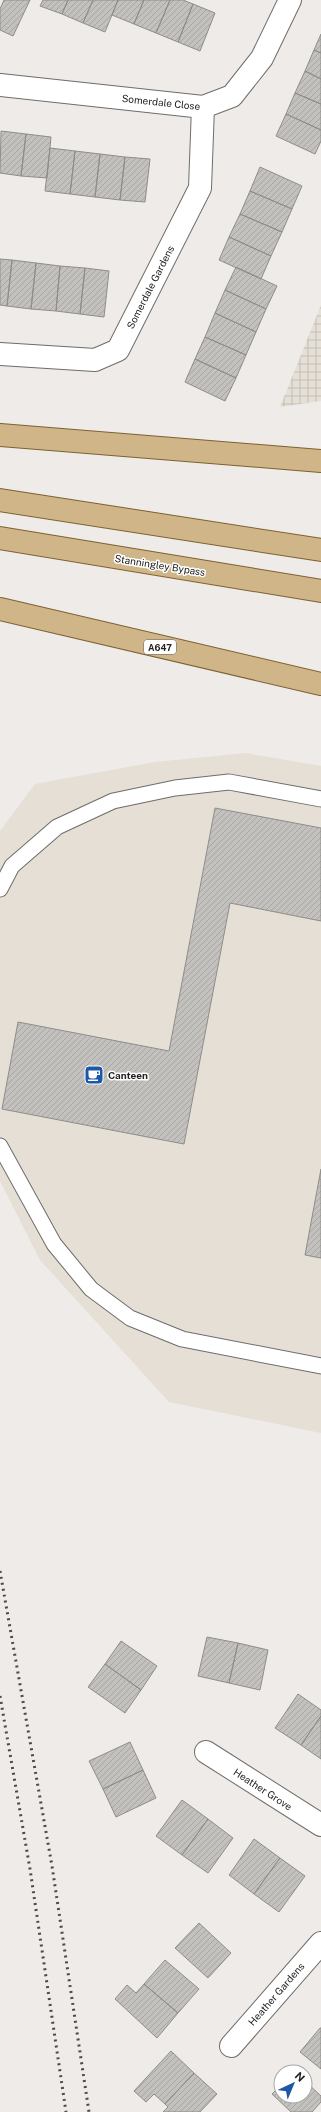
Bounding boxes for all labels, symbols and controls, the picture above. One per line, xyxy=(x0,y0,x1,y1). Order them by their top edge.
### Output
street label: Somerdale Close xyxy=(121,92,201,112)
street label: Somerdale Gardens xyxy=(124,243,176,331)
street label: Stanningley Bypass xyxy=(114,552,206,578)
road number: A647 xyxy=(144,640,176,654)
cafe icon: Canteen xyxy=(83,1064,105,1086)
place label: Canteen xyxy=(108,1069,148,1081)
street label: Heather Grove xyxy=(231,1766,295,1813)
street label: Heather Gardens xyxy=(245,1960,307,2028)
north arrow xyxy=(273,2064,313,2104)
text: N xyxy=(293,2070,307,2084)

